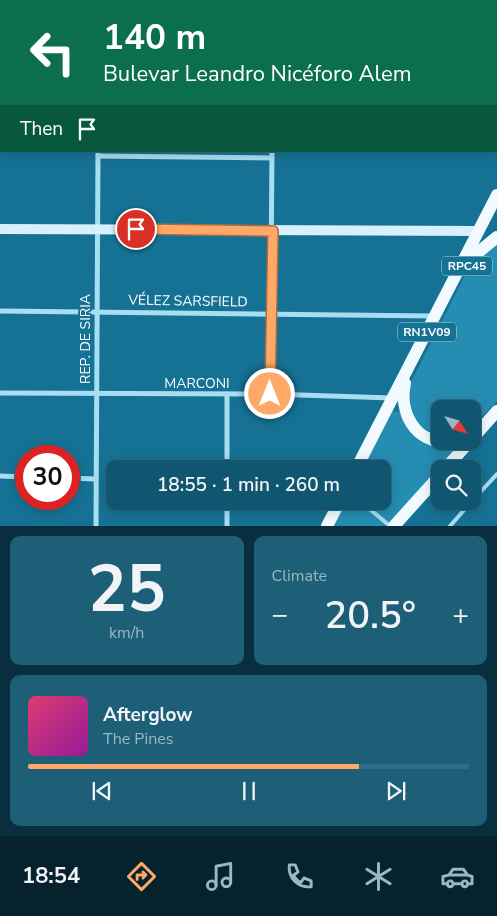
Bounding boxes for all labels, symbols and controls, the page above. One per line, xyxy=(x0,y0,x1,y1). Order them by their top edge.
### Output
text: 140 m xyxy=(103,14,206,61)
icon: left xyxy=(20,20,85,85)
text: Bulevar Leandro Nicéforo Alem xyxy=(103,59,412,89)
icon: arrive xyxy=(73,115,101,143)
text: Then xyxy=(20,116,63,142)
pin xyxy=(115,208,157,250)
icon: arrive xyxy=(122,215,150,243)
road number: RPC45 xyxy=(442,256,492,276)
street label: VÉLEZ SARSFIELD xyxy=(127,290,248,312)
street label: REP. DE SIRIA xyxy=(76,294,95,384)
road number: RN1V09 xyxy=(398,322,456,342)
position arrow xyxy=(243,367,295,419)
street label: MARCONI xyxy=(164,374,230,393)
north arrow xyxy=(431,400,481,450)
map controls xyxy=(431,400,481,510)
speed limit sign: 30 xyxy=(15,445,80,510)
button: search xyxy=(431,460,481,510)
text: 18:55 · 1 min · 260 m xyxy=(157,472,340,498)
text: 25 xyxy=(88,545,166,634)
text: Climate xyxy=(272,565,327,587)
text: 20.5° xyxy=(324,590,416,641)
text: − xyxy=(272,596,288,634)
text: + xyxy=(452,596,469,634)
text: km/h xyxy=(109,622,144,644)
text: Afterglow xyxy=(103,702,193,728)
text: The Pines xyxy=(103,728,173,750)
icon: previous xyxy=(88,777,116,805)
icon: pause xyxy=(235,777,263,805)
icon: next xyxy=(382,777,410,805)
icon: directions xyxy=(124,859,159,894)
icon: music xyxy=(203,859,238,894)
icon: phone xyxy=(282,859,317,894)
icon: climate xyxy=(361,859,396,894)
icon: car xyxy=(440,859,475,894)
text: 18:54 xyxy=(22,861,80,891)

